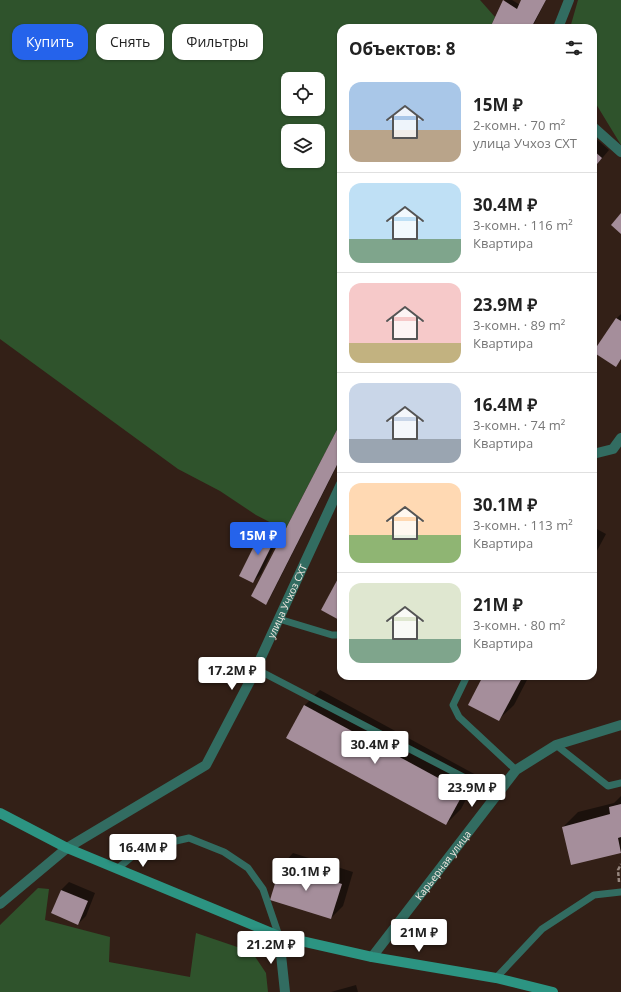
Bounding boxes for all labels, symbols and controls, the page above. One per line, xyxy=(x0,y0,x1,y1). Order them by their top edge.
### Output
chip: Купить xyxy=(12,24,88,60)
chip: Снять xyxy=(96,24,164,60)
chip: Фильтры xyxy=(172,24,263,60)
text: Объектов: 8 xyxy=(349,37,455,60)
icon: filters xyxy=(563,37,585,59)
map controls xyxy=(281,72,325,168)
button: locate xyxy=(281,72,325,116)
text: 15M ₽ xyxy=(473,93,523,116)
icon: home xyxy=(381,98,429,146)
text: 2-комн. · 70 m² xyxy=(473,116,565,134)
button: layers xyxy=(281,124,325,168)
text: улица Учхоз СХТ xyxy=(473,134,577,152)
text: 30.4M ₽ xyxy=(473,193,537,216)
icon: home xyxy=(381,199,429,247)
text: 3-комн. · 116 m² xyxy=(473,216,573,234)
text: Квартира xyxy=(473,234,533,252)
text: 23.9M ₽ xyxy=(473,293,537,316)
icon: home xyxy=(381,299,429,347)
text: 3-комн. · 89 m² xyxy=(473,316,565,334)
text: Квартира xyxy=(473,334,533,352)
text: 16.4M ₽ xyxy=(473,393,537,416)
icon: home xyxy=(381,399,429,447)
text: 3-комн. · 74 m² xyxy=(473,416,565,434)
text: Квартира xyxy=(473,434,533,452)
text: 30.1M ₽ xyxy=(473,493,537,516)
icon: home xyxy=(381,499,429,547)
text: 3-комн. · 113 m² xyxy=(473,516,573,534)
pin: 15M ₽ xyxy=(230,522,286,556)
text: 15M ₽ xyxy=(239,526,277,544)
text: Квартира xyxy=(473,534,533,552)
street label: улица Учхоз СХТ xyxy=(264,561,310,640)
text: 21M ₽ xyxy=(473,593,523,616)
icon: home xyxy=(381,599,429,647)
text: 3-комн. · 80 m² xyxy=(473,616,565,634)
text: Квартира xyxy=(473,634,533,652)
pin: 17.2M ₽ xyxy=(195,657,269,691)
text: 17.2M ₽ xyxy=(207,661,257,679)
pin: 30.4M ₽ xyxy=(338,731,412,765)
text: 30.4M ₽ xyxy=(350,735,400,753)
pin: 23.9M ₽ xyxy=(435,774,509,808)
text: 23.9M ₽ xyxy=(447,778,497,796)
street label: Карьерная улица xyxy=(411,827,474,903)
pin: 16.4M ₽ xyxy=(106,834,180,868)
text: 16.4M ₽ xyxy=(118,838,168,856)
pin: 30.1M ₽ xyxy=(269,858,343,892)
text: 30.1M ₽ xyxy=(281,862,331,880)
pin: 21M ₽ xyxy=(391,919,447,953)
text: 21M ₽ xyxy=(400,923,438,941)
pin: 21.2M ₽ xyxy=(234,931,308,965)
text: 21.2M ₽ xyxy=(246,935,296,953)

